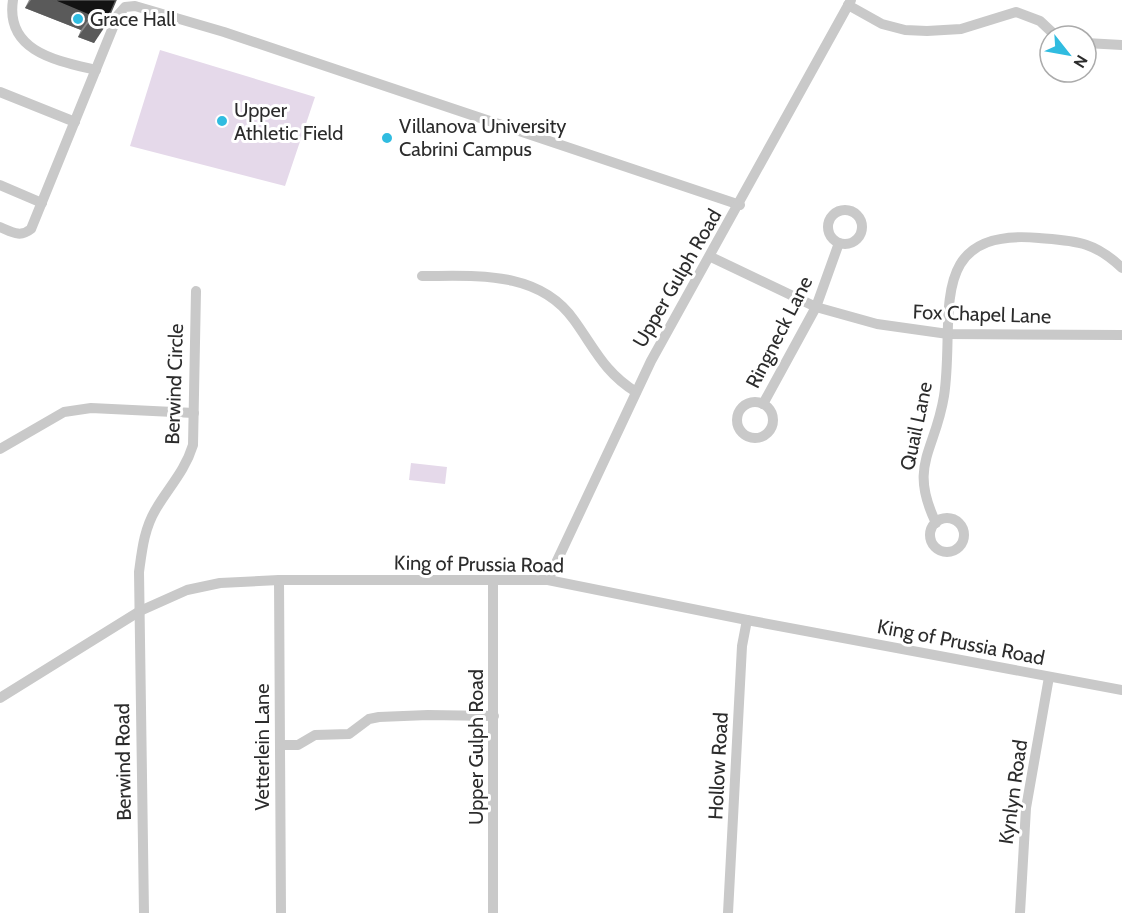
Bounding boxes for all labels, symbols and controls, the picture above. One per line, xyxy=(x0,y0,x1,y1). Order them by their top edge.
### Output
place label: Grace Hall xyxy=(90,7,176,31)
marker: Grace Hall xyxy=(71,12,85,26)
north arrow xyxy=(1038,24,1098,84)
text: N xyxy=(1069,52,1091,71)
place label: Upper Athletic Field xyxy=(234,98,343,145)
marker: Upper Athletic Field xyxy=(215,114,229,128)
place label: Villanova University Cabrini Campus xyxy=(399,114,566,161)
marker: Villanova University Cabrini Campus xyxy=(380,131,394,145)
street label: Upper Gulph Road xyxy=(628,205,726,351)
street label: Ringneck Lane xyxy=(741,272,817,392)
street label: Fox Chapel Lane xyxy=(912,300,1052,328)
street label: Berwind Circle xyxy=(160,323,188,445)
street label: Quail Lane xyxy=(895,380,937,472)
street label: King of Prussia Road xyxy=(394,551,564,577)
street label: King of Prussia Road xyxy=(875,614,1047,670)
street label: Upper Gulph Road xyxy=(464,669,488,825)
street label: Vetterlein Lane xyxy=(250,683,274,811)
street label: Berwind Road xyxy=(110,703,136,821)
street label: Hollow Road xyxy=(703,712,733,820)
street label: Kynlyn Road xyxy=(994,738,1032,846)

